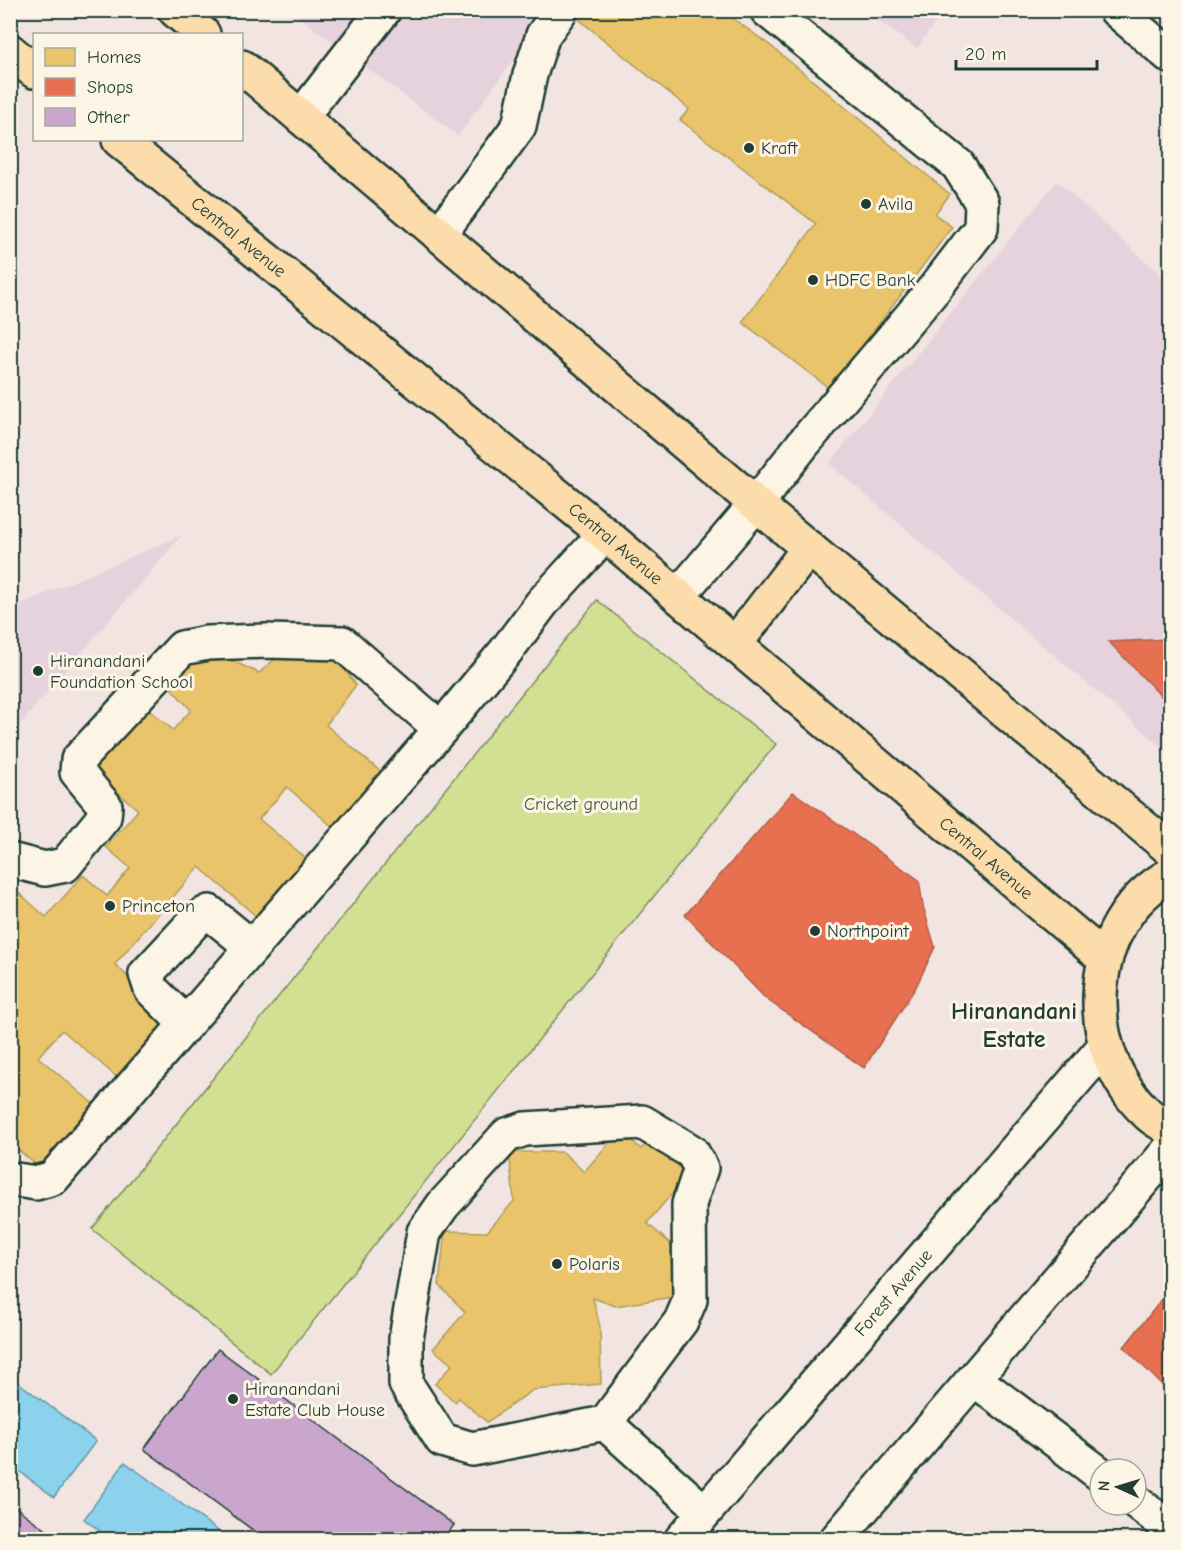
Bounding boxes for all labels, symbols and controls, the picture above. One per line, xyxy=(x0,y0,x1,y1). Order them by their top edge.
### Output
legend xyxy=(33,33,243,141)
scale bar xyxy=(956,33,1097,71)
text: 20 m xyxy=(965,44,1006,65)
text: Homes xyxy=(87,47,141,68)
text: Shops xyxy=(87,77,133,98)
text: Other xyxy=(87,107,130,128)
place label: Kraft xyxy=(761,138,798,159)
marker: Kraft xyxy=(742,141,756,155)
street label: Central Avenue xyxy=(187,192,290,282)
place label: Avila xyxy=(878,194,913,215)
marker: Avila xyxy=(859,197,873,211)
place label: HDFC Bank xyxy=(825,270,916,291)
marker: HDFC Bank xyxy=(806,273,820,287)
street label: Central Avenue xyxy=(564,498,667,589)
place label: Hiranandani Foundation School xyxy=(50,651,193,693)
marker: Hiranandani Foundation School xyxy=(31,664,45,678)
park label: Cricket ground xyxy=(524,794,638,815)
street label: Central Avenue xyxy=(935,812,1037,904)
place label: Princeton xyxy=(122,896,195,917)
marker: Princeton xyxy=(103,899,117,913)
place label: Northpoint xyxy=(827,921,909,942)
marker: Northpoint xyxy=(808,924,822,938)
district label: Hiranandani Estate xyxy=(951,997,1077,1053)
street label: Forest Avenue xyxy=(850,1245,937,1341)
place label: Polaris xyxy=(569,1254,620,1275)
marker: Polaris xyxy=(550,1257,564,1271)
place label: Hiranandani Estate Club House xyxy=(245,1379,385,1421)
marker: Hiranandani Estate Club House xyxy=(226,1392,240,1406)
north arrow xyxy=(1088,1457,1148,1517)
text: N xyxy=(1095,1480,1113,1492)

